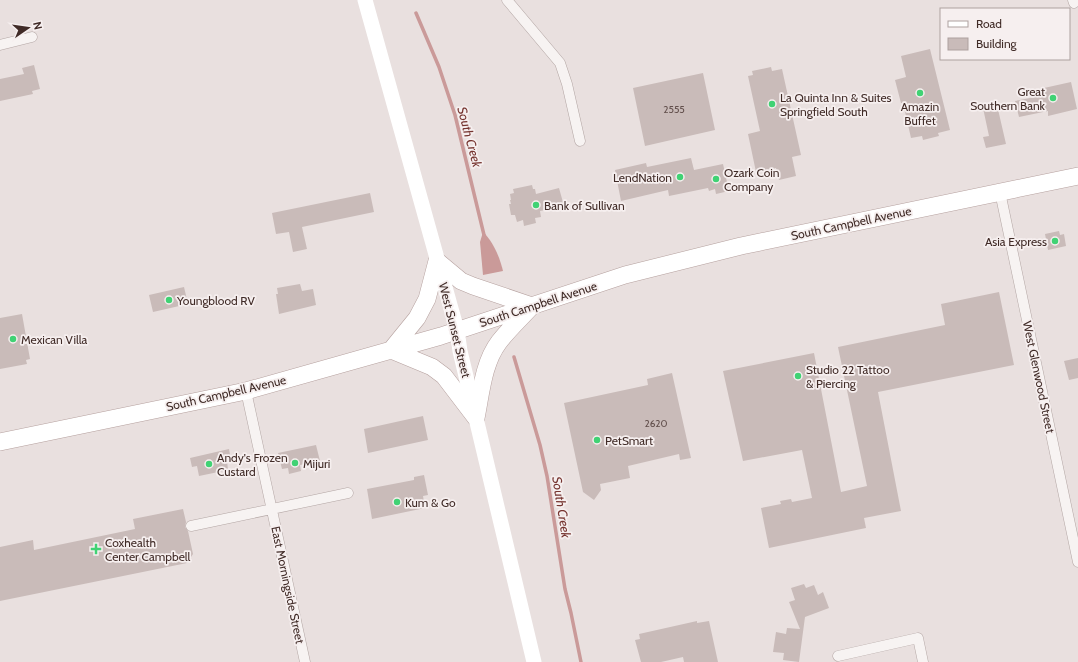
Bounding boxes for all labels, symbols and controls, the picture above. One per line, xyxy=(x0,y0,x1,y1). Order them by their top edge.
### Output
north arrow xyxy=(8,8,48,48)
legend xyxy=(940,8,1070,60)
text: Road xyxy=(976,16,1002,31)
text: N xyxy=(30,20,45,31)
text: Building xyxy=(976,36,1018,51)
place label: Great Southern Bank xyxy=(970,84,1046,113)
marker: Amazin Buffet xyxy=(915,88,925,98)
place label: La Quinta Inn & Suites Springfield South xyxy=(780,90,892,119)
marker: Great Southern Bank xyxy=(1048,93,1058,103)
marker: La Quinta Inn & Suites Springfield South xyxy=(767,99,777,109)
place label: Amazin Buffet xyxy=(901,99,940,128)
house number: 2555 xyxy=(663,103,685,116)
water label: South Creek xyxy=(454,105,486,169)
place label: Ozark Coin Company xyxy=(724,165,780,194)
place label: LendNation xyxy=(613,170,672,185)
marker: LendNation xyxy=(675,172,685,182)
marker: Ozark Coin Company xyxy=(711,174,721,184)
place label: Bank of Sullivan xyxy=(544,198,625,213)
marker: Bank of Sullivan xyxy=(531,200,541,210)
street label: South Campbell Avenue xyxy=(789,203,913,243)
place label: Asia Express xyxy=(985,234,1047,249)
marker: Asia Express xyxy=(1050,236,1060,246)
street label: South Campbell Avenue xyxy=(477,278,599,330)
street label: West Sunset Street xyxy=(436,281,474,379)
place label: Youngblood RV xyxy=(176,293,256,308)
marker: Youngblood RV xyxy=(164,295,174,305)
street label: West Glenwood Street xyxy=(1020,320,1058,434)
place label: Mexican Villa xyxy=(21,332,88,347)
marker: Mexican Villa xyxy=(8,334,18,344)
place label: Studio 22 Tattoo & Piercing xyxy=(806,362,890,391)
marker: Studio 22 Tattoo & Piercing xyxy=(793,371,803,381)
street label: South Campbell Avenue xyxy=(165,372,287,414)
house number: 2620 xyxy=(644,417,668,430)
place label: PetSmart xyxy=(605,433,653,448)
marker: PetSmart xyxy=(592,435,602,445)
place label: Andy's Frozen Custard xyxy=(217,450,288,479)
place label: Mijuri xyxy=(303,456,330,471)
marker: Mijuri xyxy=(290,458,300,468)
marker: Andy's Frozen Custard xyxy=(204,459,214,469)
water label: South Creek xyxy=(549,475,575,539)
place label: Kum & Go xyxy=(405,495,456,510)
marker: Kum & Go xyxy=(392,497,402,507)
street label: East Morningside Street xyxy=(268,525,308,645)
place label: Coxhealth Center Campbell xyxy=(105,535,191,564)
marker: Coxhealth Center Campbell xyxy=(90,543,102,555)

